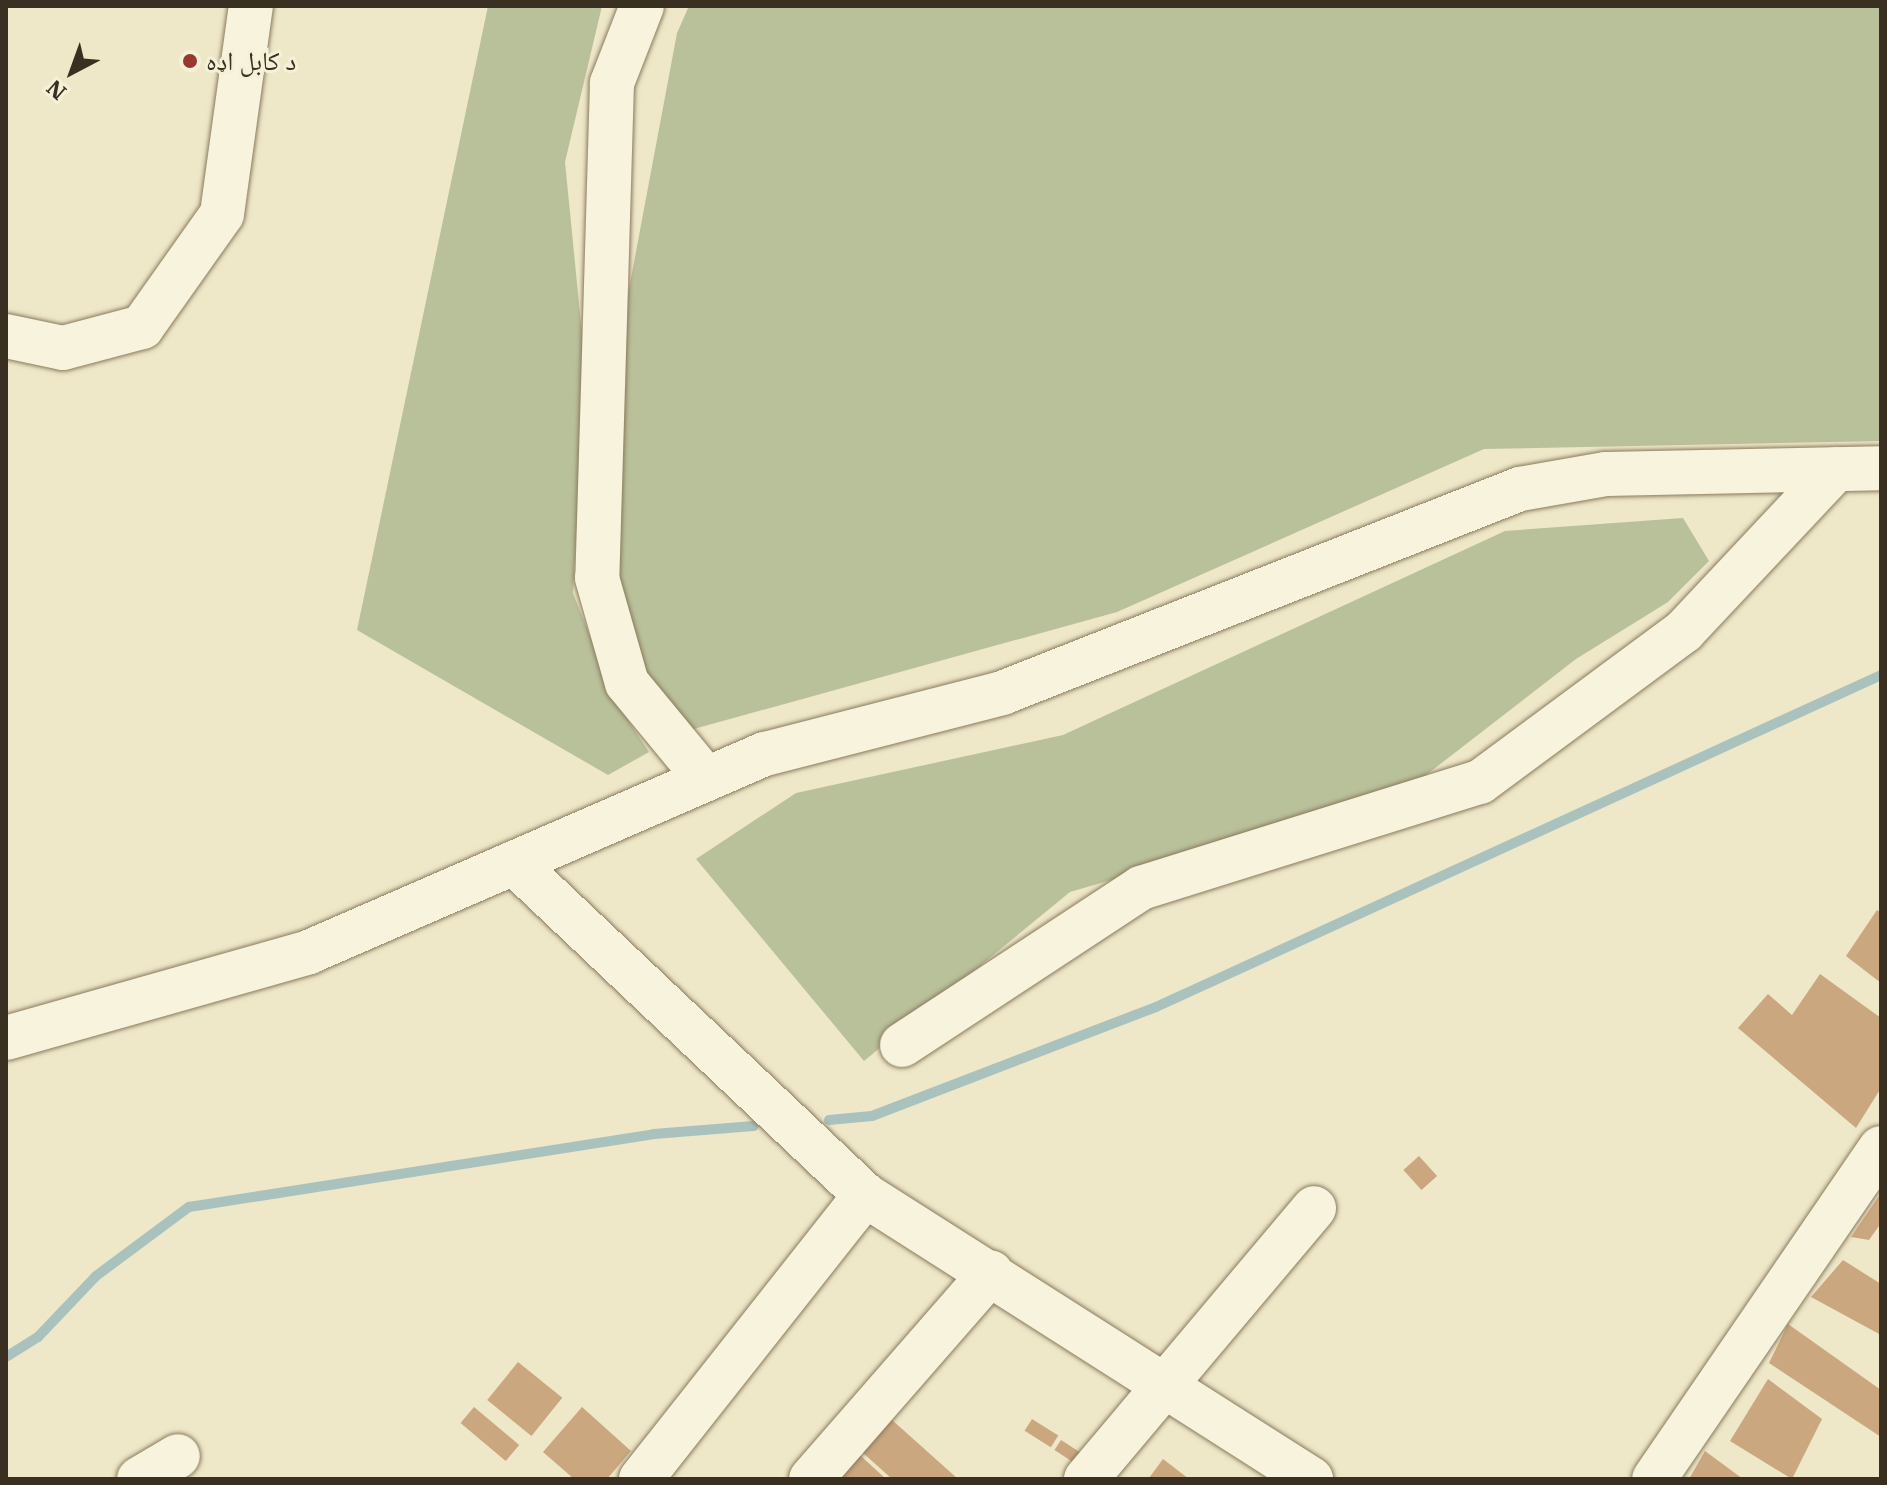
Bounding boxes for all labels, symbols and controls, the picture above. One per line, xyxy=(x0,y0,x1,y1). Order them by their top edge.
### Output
north arrow xyxy=(32,32,112,112)
place label: د کابل اډه xyxy=(206,45,296,77)
marker: د کابل اډه xyxy=(181,52,199,70)
text: N xyxy=(40,74,72,107)

